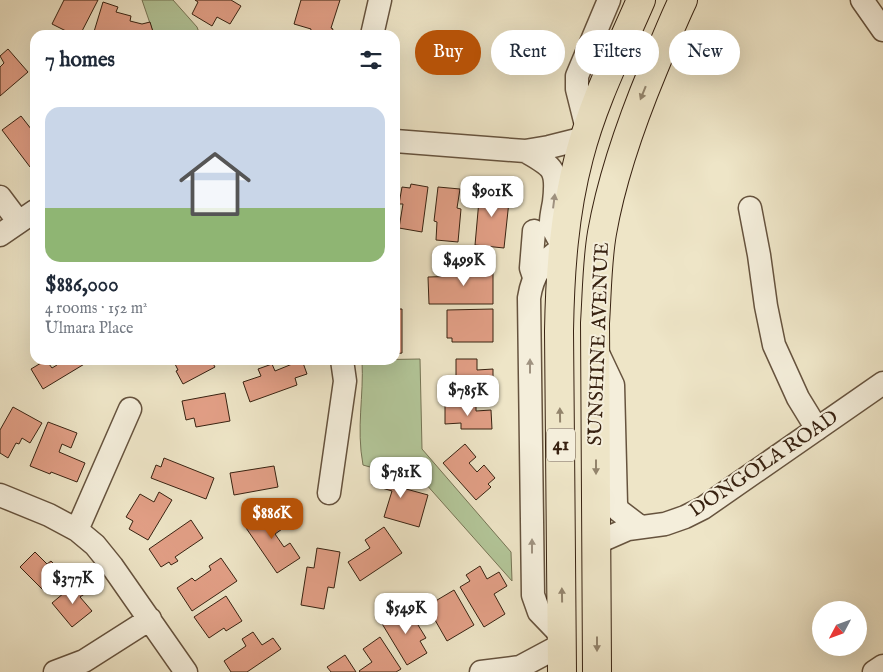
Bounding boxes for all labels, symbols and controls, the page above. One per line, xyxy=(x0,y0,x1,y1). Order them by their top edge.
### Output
chip: Buy xyxy=(415,30,481,75)
chip: Rent xyxy=(491,30,565,75)
chip: Filters xyxy=(575,30,659,75)
chip: New xyxy=(669,30,740,75)
icon: filters xyxy=(357,46,385,74)
text: 7 homes xyxy=(45,47,115,74)
one-way arrow xyxy=(639,86,647,100)
icon: home xyxy=(170,139,260,229)
pin: $901K xyxy=(457,176,527,218)
text: $901K xyxy=(471,182,513,202)
one-way arrow xyxy=(550,192,558,208)
street label: SUNSHINE AVENUE xyxy=(583,242,615,446)
pin: $499K xyxy=(429,244,499,287)
text: $499K xyxy=(443,251,485,271)
text: $886,000 xyxy=(45,272,119,299)
text: 4 rooms · 152 m² xyxy=(45,299,147,319)
text: Ulmara Place xyxy=(45,319,133,339)
one-way arrow xyxy=(526,358,534,374)
pin: $785K xyxy=(433,374,503,417)
text: $785K xyxy=(448,381,488,401)
street label: DONGOLA ROAD xyxy=(685,405,843,523)
one-way arrow xyxy=(556,407,564,423)
road number: 41 xyxy=(547,428,575,462)
pin: $781K xyxy=(366,456,436,499)
one-way arrow xyxy=(592,459,600,475)
text: $781K xyxy=(381,463,421,483)
pin: $886K xyxy=(237,498,307,540)
text: $886K xyxy=(252,504,292,524)
one-way arrow xyxy=(527,538,535,554)
pin: $377K xyxy=(38,562,108,605)
text: $377K xyxy=(52,569,94,589)
one-way arrow xyxy=(558,587,566,603)
pin: $549K xyxy=(371,592,441,635)
text: $549K xyxy=(386,599,426,619)
north arrow xyxy=(812,601,868,656)
map controls xyxy=(812,601,867,656)
one-way arrow xyxy=(593,636,601,652)

